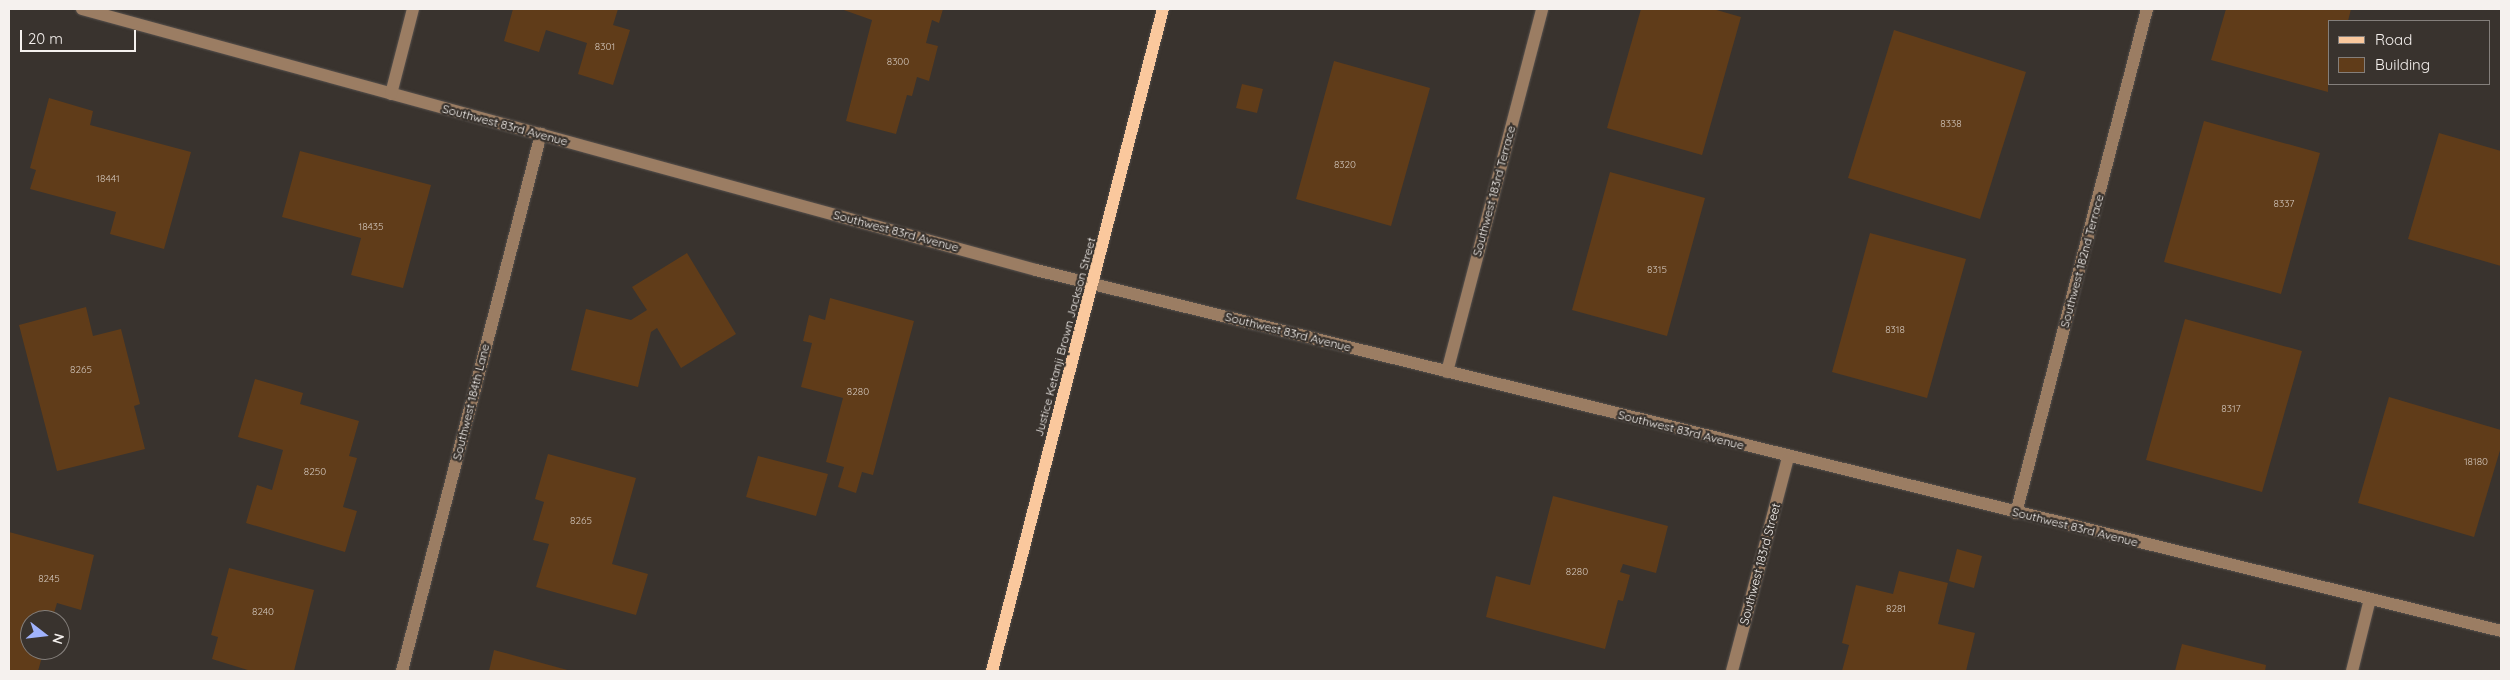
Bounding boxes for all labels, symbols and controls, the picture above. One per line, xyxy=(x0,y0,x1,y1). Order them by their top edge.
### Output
scale bar xyxy=(22,20,139,52)
legend xyxy=(2328,20,2490,85)
text: 20 m xyxy=(28,29,63,48)
text: Road xyxy=(2375,30,2412,49)
house number: 8301 xyxy=(595,41,615,53)
text: Building xyxy=(2375,55,2430,74)
house number: 8300 xyxy=(887,56,909,68)
street label: Southwest 83rd Avenue xyxy=(441,101,569,149)
house number: 8338 xyxy=(1940,118,1962,130)
street label: Southwest 183rd Terrace xyxy=(1470,124,1518,258)
house number: 8320 xyxy=(1334,159,1356,171)
house number: 18441 xyxy=(96,173,120,185)
street label: Southwest 182nd Terrace xyxy=(2057,193,2107,329)
house number: 8337 xyxy=(2273,198,2295,210)
street label: Southwest 83rd Avenue xyxy=(832,207,960,255)
house number: 18435 xyxy=(358,221,384,233)
street label: Justice Ketanji Brown Jackson Street xyxy=(1031,236,1099,438)
house number: 8315 xyxy=(1647,264,1667,276)
street label: Southwest 83rd Avenue xyxy=(1224,309,1352,355)
house number: 8318 xyxy=(1885,324,1905,336)
street label: Southwest 184th Lane xyxy=(450,342,492,462)
house number: 8265 xyxy=(70,364,92,376)
house number: 8280 xyxy=(847,386,869,398)
house number: 8317 xyxy=(2221,403,2241,415)
street label: Southwest 83rd Avenue xyxy=(1617,407,1745,453)
house number: 18180 xyxy=(2464,456,2488,468)
house number: 8250 xyxy=(304,466,326,478)
street label: Southwest 183rd Street xyxy=(1737,502,1783,626)
street label: Southwest 83rd Avenue xyxy=(2011,504,2139,550)
house number: 8265 xyxy=(570,515,592,527)
house number: 8280 xyxy=(1566,566,1588,578)
house number: 8245 xyxy=(38,573,60,585)
house number: 8281 xyxy=(1886,603,1906,615)
house number: 8240 xyxy=(252,606,274,618)
north arrow xyxy=(20,610,70,660)
text: N xyxy=(48,631,69,646)

